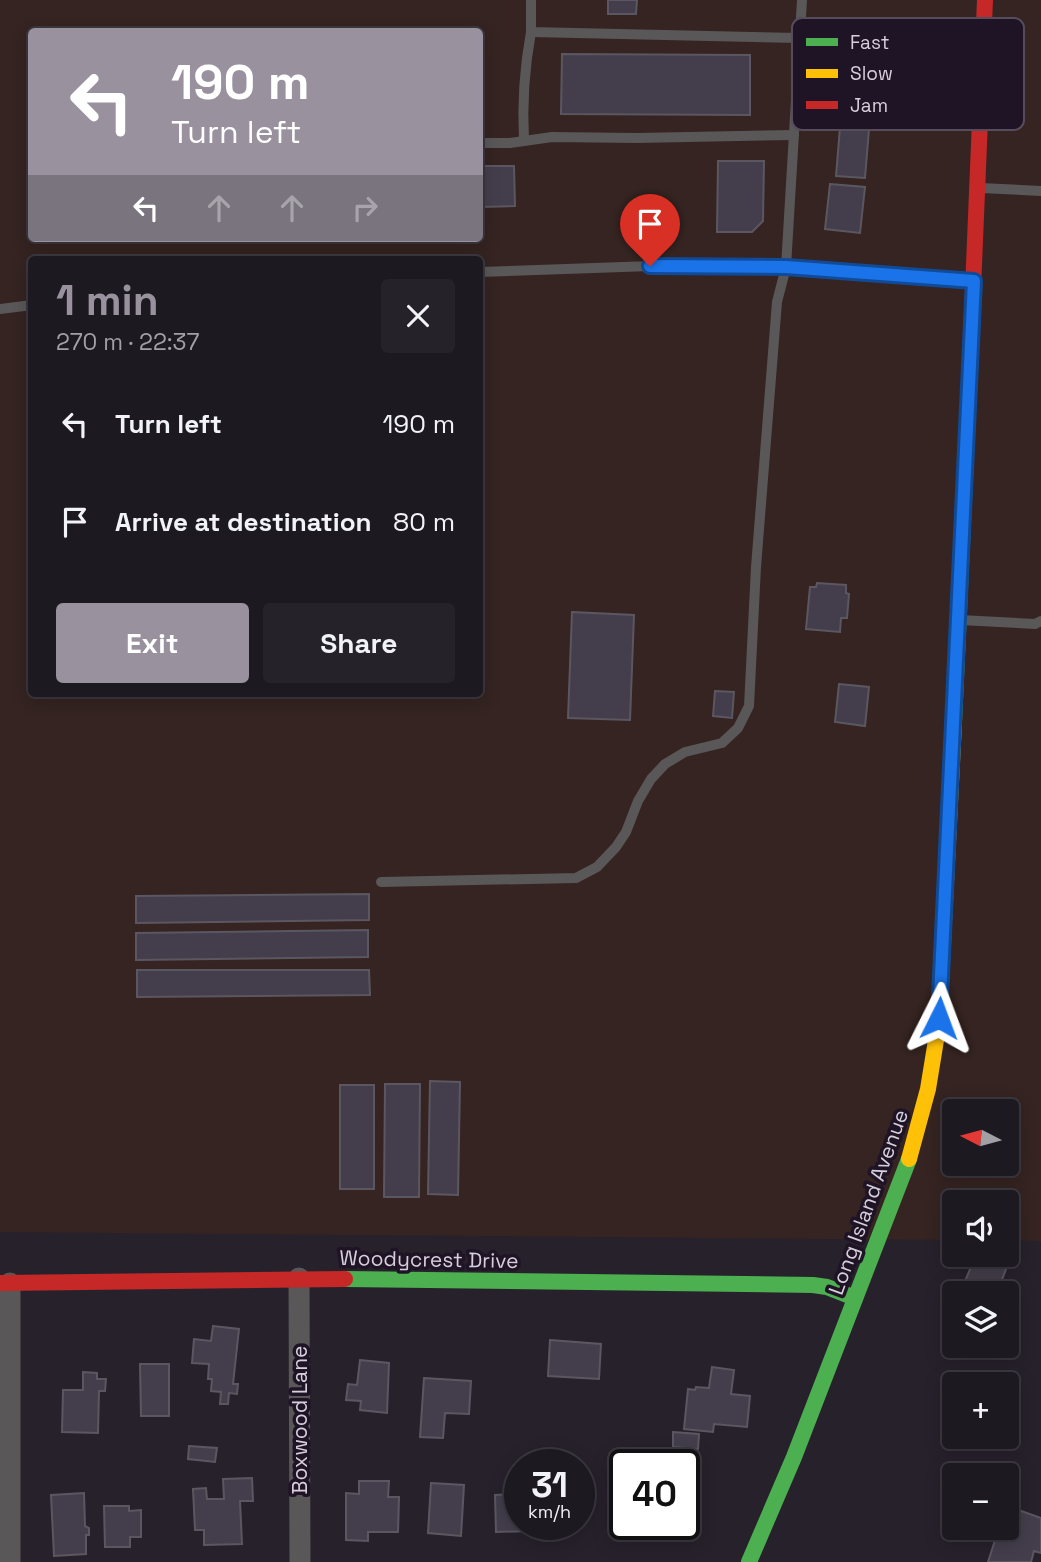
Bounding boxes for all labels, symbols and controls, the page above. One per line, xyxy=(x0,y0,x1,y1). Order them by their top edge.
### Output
legend xyxy=(792,18,1024,130)
text: Fast xyxy=(850,30,890,55)
text: 190 m xyxy=(171,51,309,113)
icon: left xyxy=(56,56,147,147)
text: Slow xyxy=(850,61,893,86)
text: Jam xyxy=(850,93,888,118)
text: Turn left xyxy=(171,112,301,152)
icon: left xyxy=(127,189,165,227)
icon: ahead xyxy=(200,189,238,227)
icon: ahead xyxy=(273,189,311,227)
icon: right xyxy=(346,189,384,227)
pin xyxy=(620,194,680,266)
icon: arrive xyxy=(631,205,669,243)
text: 1 min xyxy=(56,274,159,327)
button: close xyxy=(381,279,455,353)
text: 270 m · 22:37 xyxy=(56,327,199,357)
icon: left xyxy=(56,405,94,443)
text: Turn left xyxy=(115,407,222,441)
text: 190 m xyxy=(383,407,455,441)
icon: arrive xyxy=(56,503,94,541)
text: Arrive at destination xyxy=(115,505,372,539)
text: 80 m xyxy=(393,505,455,539)
button: Exit xyxy=(56,603,249,683)
button: Share xyxy=(263,603,455,683)
position arrow xyxy=(902,981,976,1055)
north arrow xyxy=(942,1099,1018,1176)
map controls xyxy=(942,1099,1019,1540)
street label: Long Island Avenue xyxy=(822,1106,914,1298)
button: sound xyxy=(942,1190,1019,1267)
street label: Woodycrest Drive xyxy=(339,1244,519,1274)
button: layers xyxy=(942,1281,1019,1358)
street label: Boxwood Lane xyxy=(286,1346,313,1494)
button: + xyxy=(942,1372,1019,1449)
speed limit sign: 40 xyxy=(609,1449,700,1540)
text: 31 xyxy=(531,1463,568,1507)
button: − xyxy=(942,1463,1019,1540)
text: km/h xyxy=(528,1500,571,1523)

